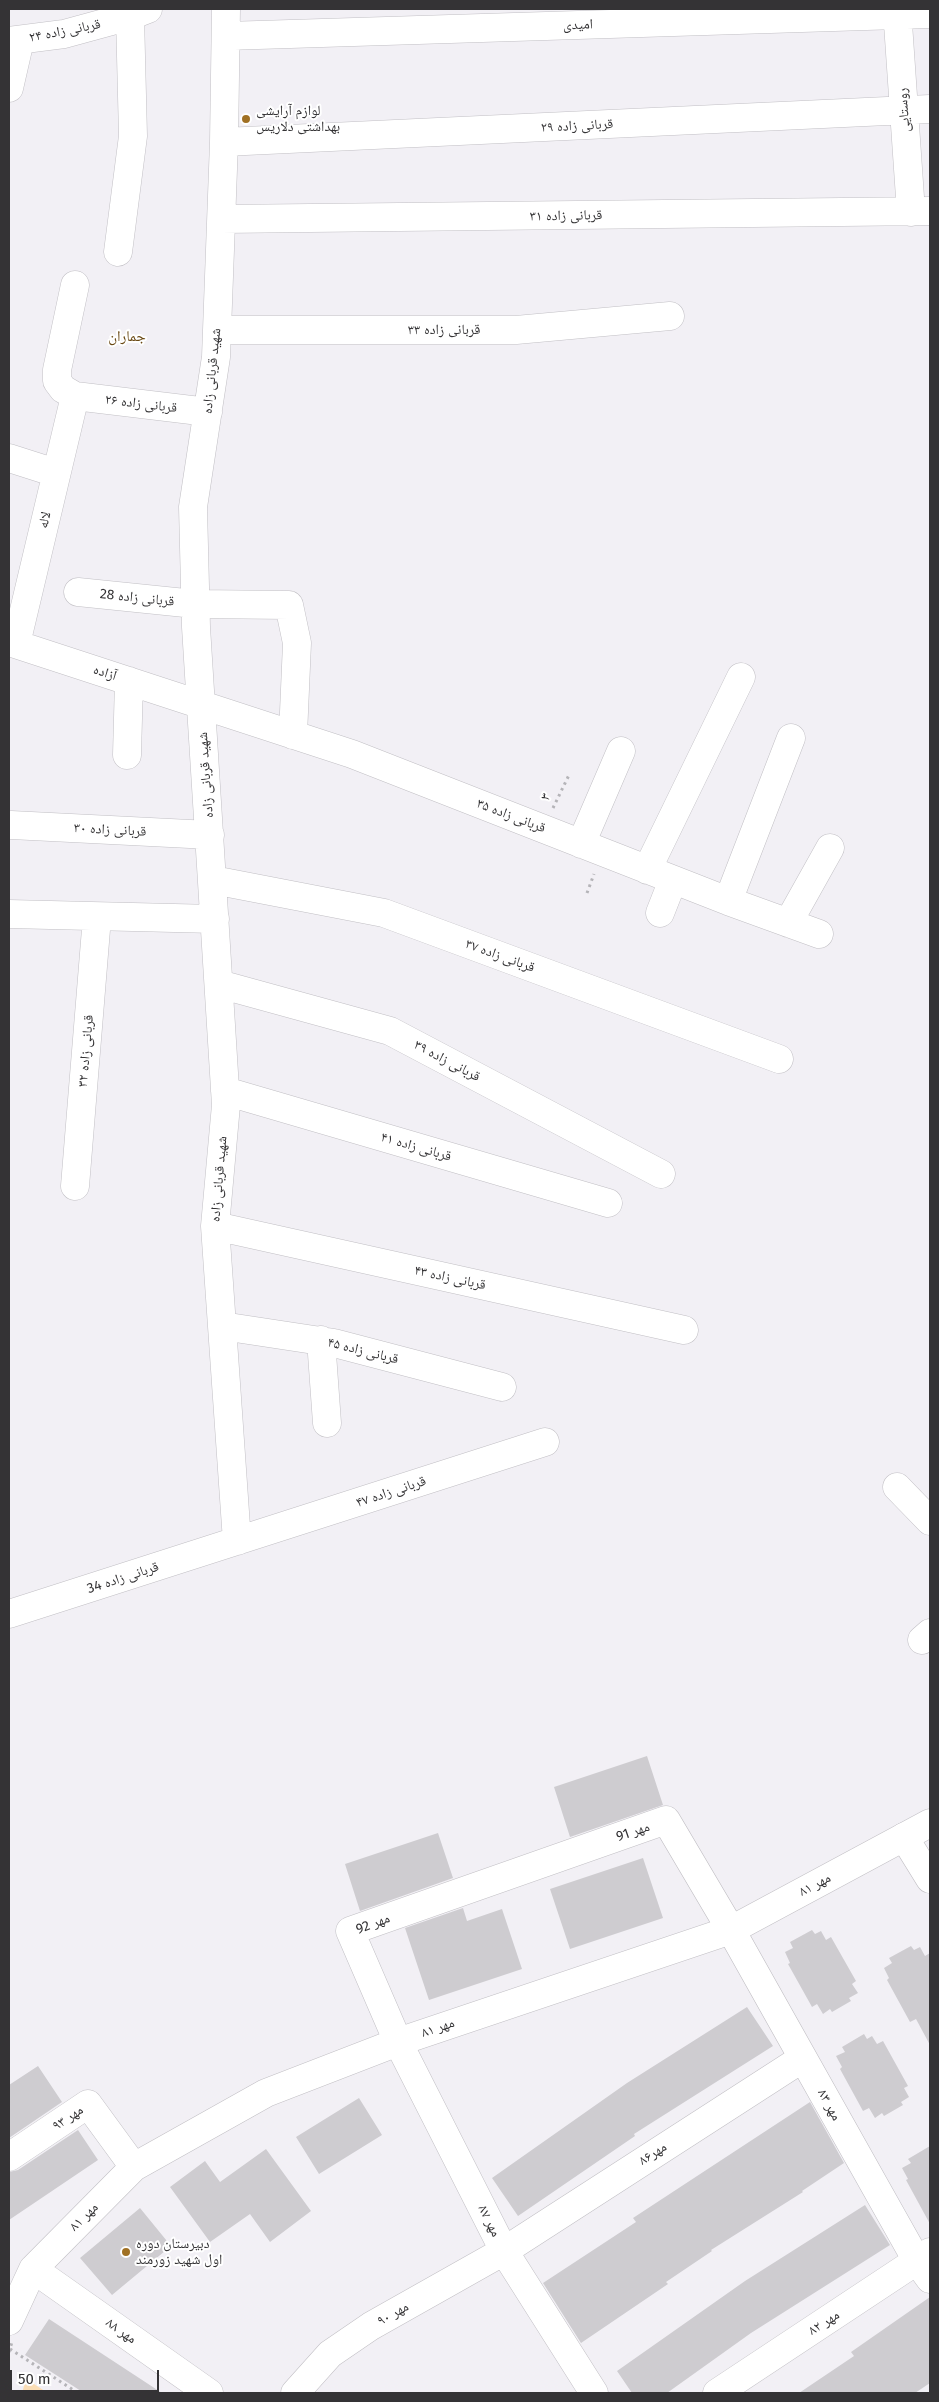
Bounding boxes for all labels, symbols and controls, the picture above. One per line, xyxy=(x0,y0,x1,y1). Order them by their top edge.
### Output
street label: قربانی زاده ۲۴ xyxy=(28,16,102,46)
street label: امیدی xyxy=(563,16,593,34)
street label: روستایی xyxy=(894,87,914,133)
place label: لوازم آرایشی بهداشتی دلاریس xyxy=(256,103,340,136)
marker: لوازم آرایشی بهداشتی دلاریس xyxy=(240,113,252,125)
street label: قربانی زاده ۲۹ xyxy=(540,116,614,136)
street label: قربانی زاده ۳۱ xyxy=(530,207,602,225)
street label: قربانی زاده ۳۳ xyxy=(408,322,480,338)
street label: شهید قربانی زاده xyxy=(199,327,225,415)
district label: جماران xyxy=(108,328,146,346)
street label: قربانی زاده ۲۶ xyxy=(104,391,178,417)
street label: لاله xyxy=(35,510,55,530)
street label: قربانی زاده 28 xyxy=(99,586,175,610)
street label: آزاده xyxy=(91,661,119,685)
street label: شهید قربانی زاده xyxy=(195,731,217,819)
street label: ۳ xyxy=(537,791,555,803)
street label: قربانی زاده ۳۵ xyxy=(474,795,548,837)
street label: قربانی زاده ۳۰ xyxy=(73,820,147,840)
street label: قربانی زاده ۳۷ xyxy=(463,936,537,976)
street label: قربانی زاده ۳۲ xyxy=(74,1014,98,1088)
street label: قربانی زاده ۳۹ xyxy=(411,1037,483,1085)
street label: قربانی زاده ۴۱ xyxy=(379,1129,453,1165)
street label: شهید قربانی زاده xyxy=(207,1135,231,1223)
street label: قربانی زاده ۴۳ xyxy=(413,1262,487,1294)
street label: قربانی زاده ۴۵ xyxy=(326,1334,400,1368)
street label: قربانی زاده ۴۷ xyxy=(354,1473,428,1511)
street label: قربانی زاده 34 xyxy=(85,1559,161,1597)
street label: مهر 91 xyxy=(614,1818,652,1846)
street label: مهر ۸۱ xyxy=(796,1870,834,1900)
street label: مهر 92 xyxy=(354,1910,392,1938)
street label: مهر ۸۱ xyxy=(419,2015,457,2041)
street label: مهر ۸۳ xyxy=(813,2086,845,2124)
street label: مهر ۹۳ xyxy=(49,2102,87,2134)
street label: مهر۸۶ xyxy=(636,2139,670,2169)
street label: مهر ۸۱ xyxy=(66,2199,102,2235)
street label: مهر ۸۷ xyxy=(474,2202,504,2240)
place label: دبیرستان دوره اول شهید زورمند xyxy=(136,2236,222,2268)
marker: دبیرستان دوره اول شهید زورمند xyxy=(120,2246,132,2258)
street label: مهر ۹۰ xyxy=(374,2298,412,2330)
street label: مهر ۸۲ xyxy=(805,2307,843,2339)
street label: مهر ۸۸ xyxy=(102,2314,140,2348)
scale bar xyxy=(12,2360,161,2392)
text: 50 m xyxy=(18,2370,51,2388)

